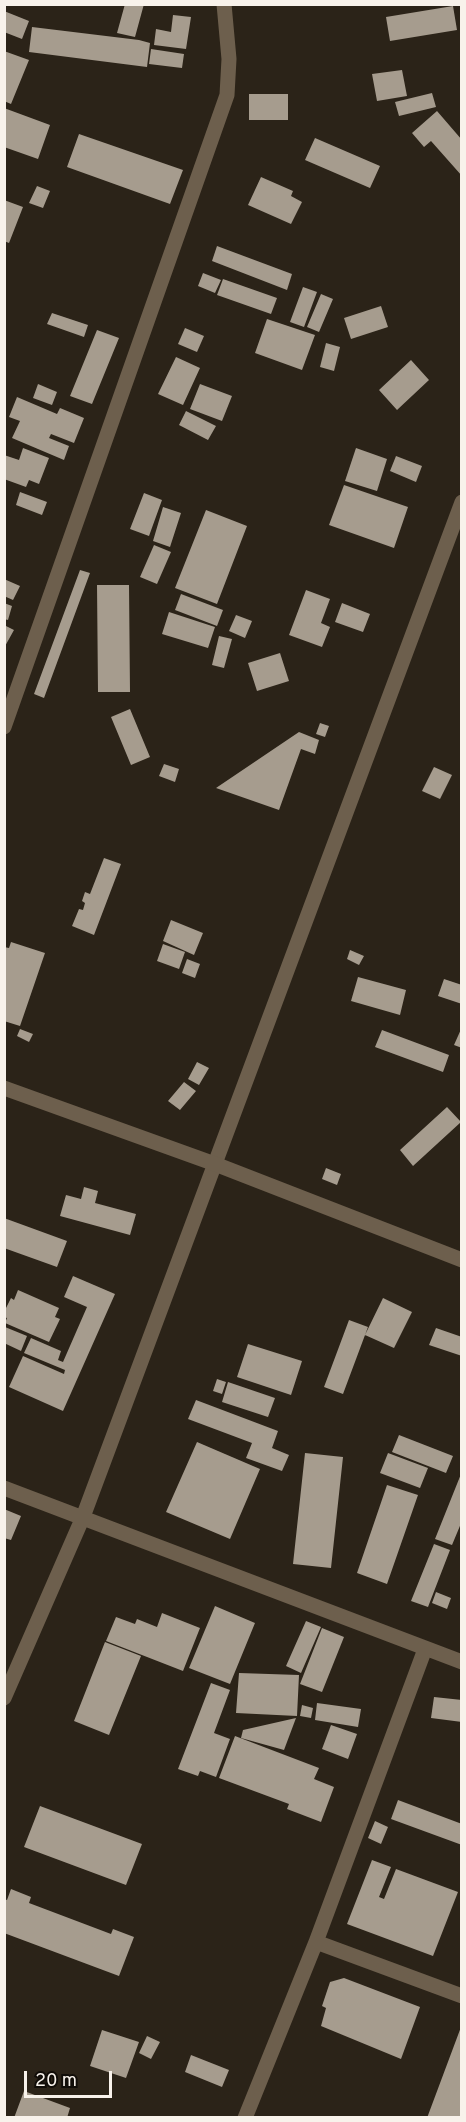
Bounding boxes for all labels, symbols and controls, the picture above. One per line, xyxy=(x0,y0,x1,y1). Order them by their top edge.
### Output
scale bar xyxy=(27,2059,116,2097)
text: 20 m xyxy=(35,2070,77,2093)

